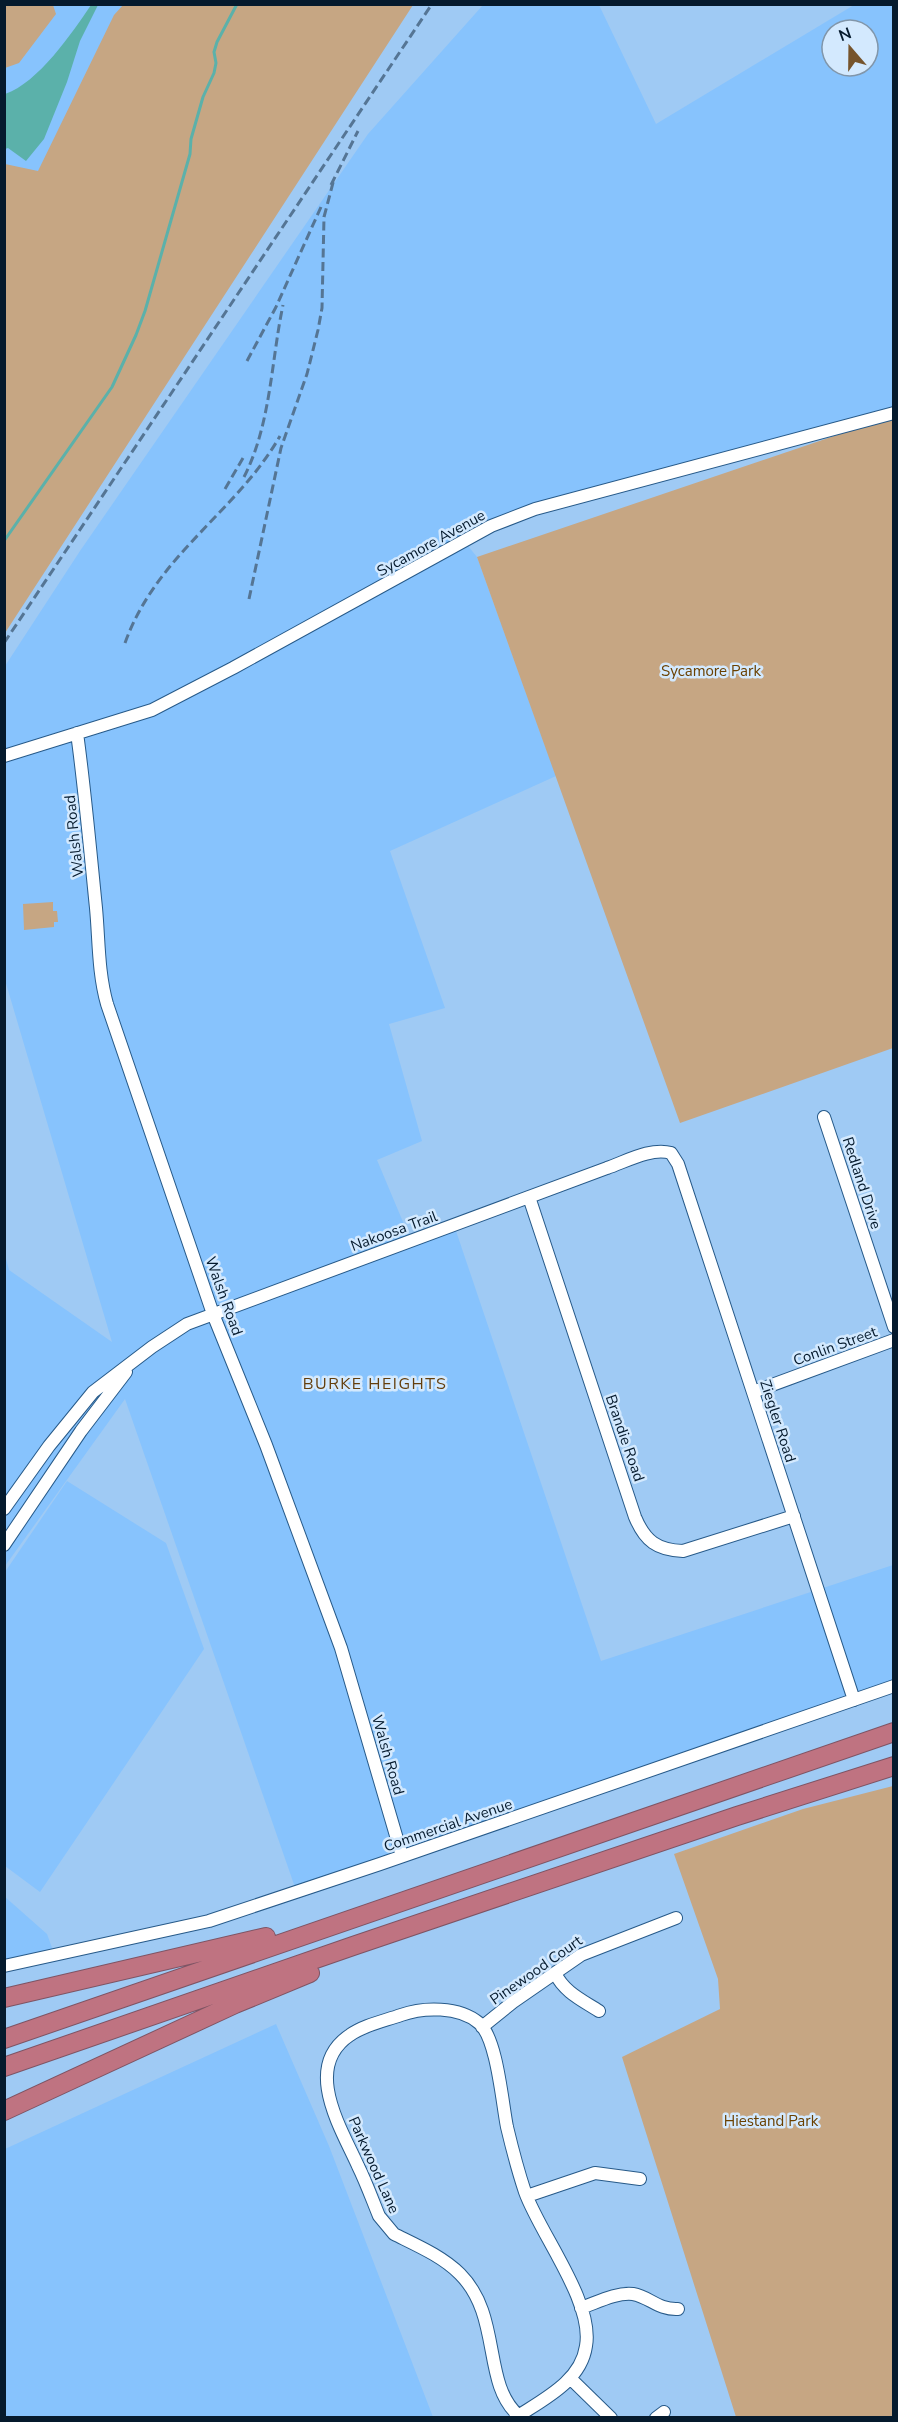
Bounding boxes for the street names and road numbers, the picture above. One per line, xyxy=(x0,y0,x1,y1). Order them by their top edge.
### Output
street label: Sycamore Avenue xyxy=(373,505,489,581)
street label: Walsh Road xyxy=(60,794,88,878)
street label: Redland Drive xyxy=(838,1134,886,1232)
street label: Nakoosa Trail xyxy=(348,1206,441,1256)
street label: Walsh Road xyxy=(201,1254,247,1338)
street label: Conlin Street xyxy=(790,1321,880,1370)
street label: Ziegler Road xyxy=(755,1377,801,1465)
street label: Brandie Road xyxy=(601,1392,649,1484)
street label: Walsh Road xyxy=(367,1713,409,1797)
street label: Commercial Avenue xyxy=(381,1794,515,1856)
street label: Pinewood Court xyxy=(486,1930,587,2009)
street label: Parkwood Lane xyxy=(344,2113,404,2217)

